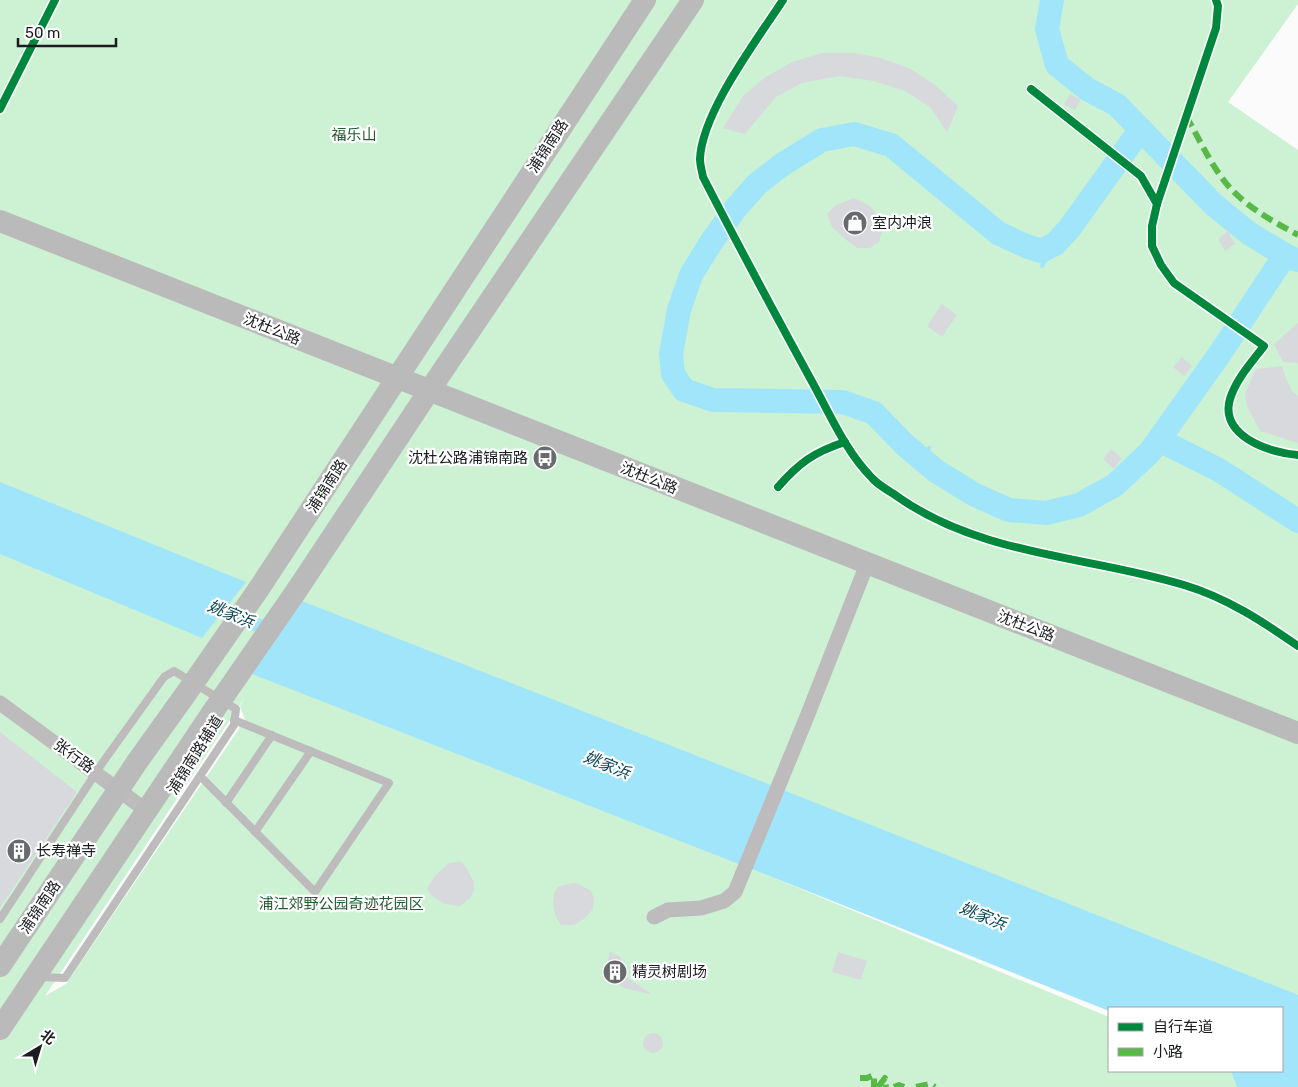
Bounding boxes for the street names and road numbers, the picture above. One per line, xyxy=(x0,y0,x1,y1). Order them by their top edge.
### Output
street label: 浦锦南路 xyxy=(524,116,572,176)
street label: 沈杜公路 xyxy=(241,309,303,349)
street label: 浦锦南路 xyxy=(303,456,351,516)
street label: 沈杜公路 xyxy=(618,458,680,498)
street label: 沈杜公路 xyxy=(995,607,1057,645)
street label: 浦锦南路辅道 xyxy=(164,712,226,798)
street label: 张行路 xyxy=(51,735,97,777)
street label: 浦锦南路 xyxy=(16,877,64,937)

